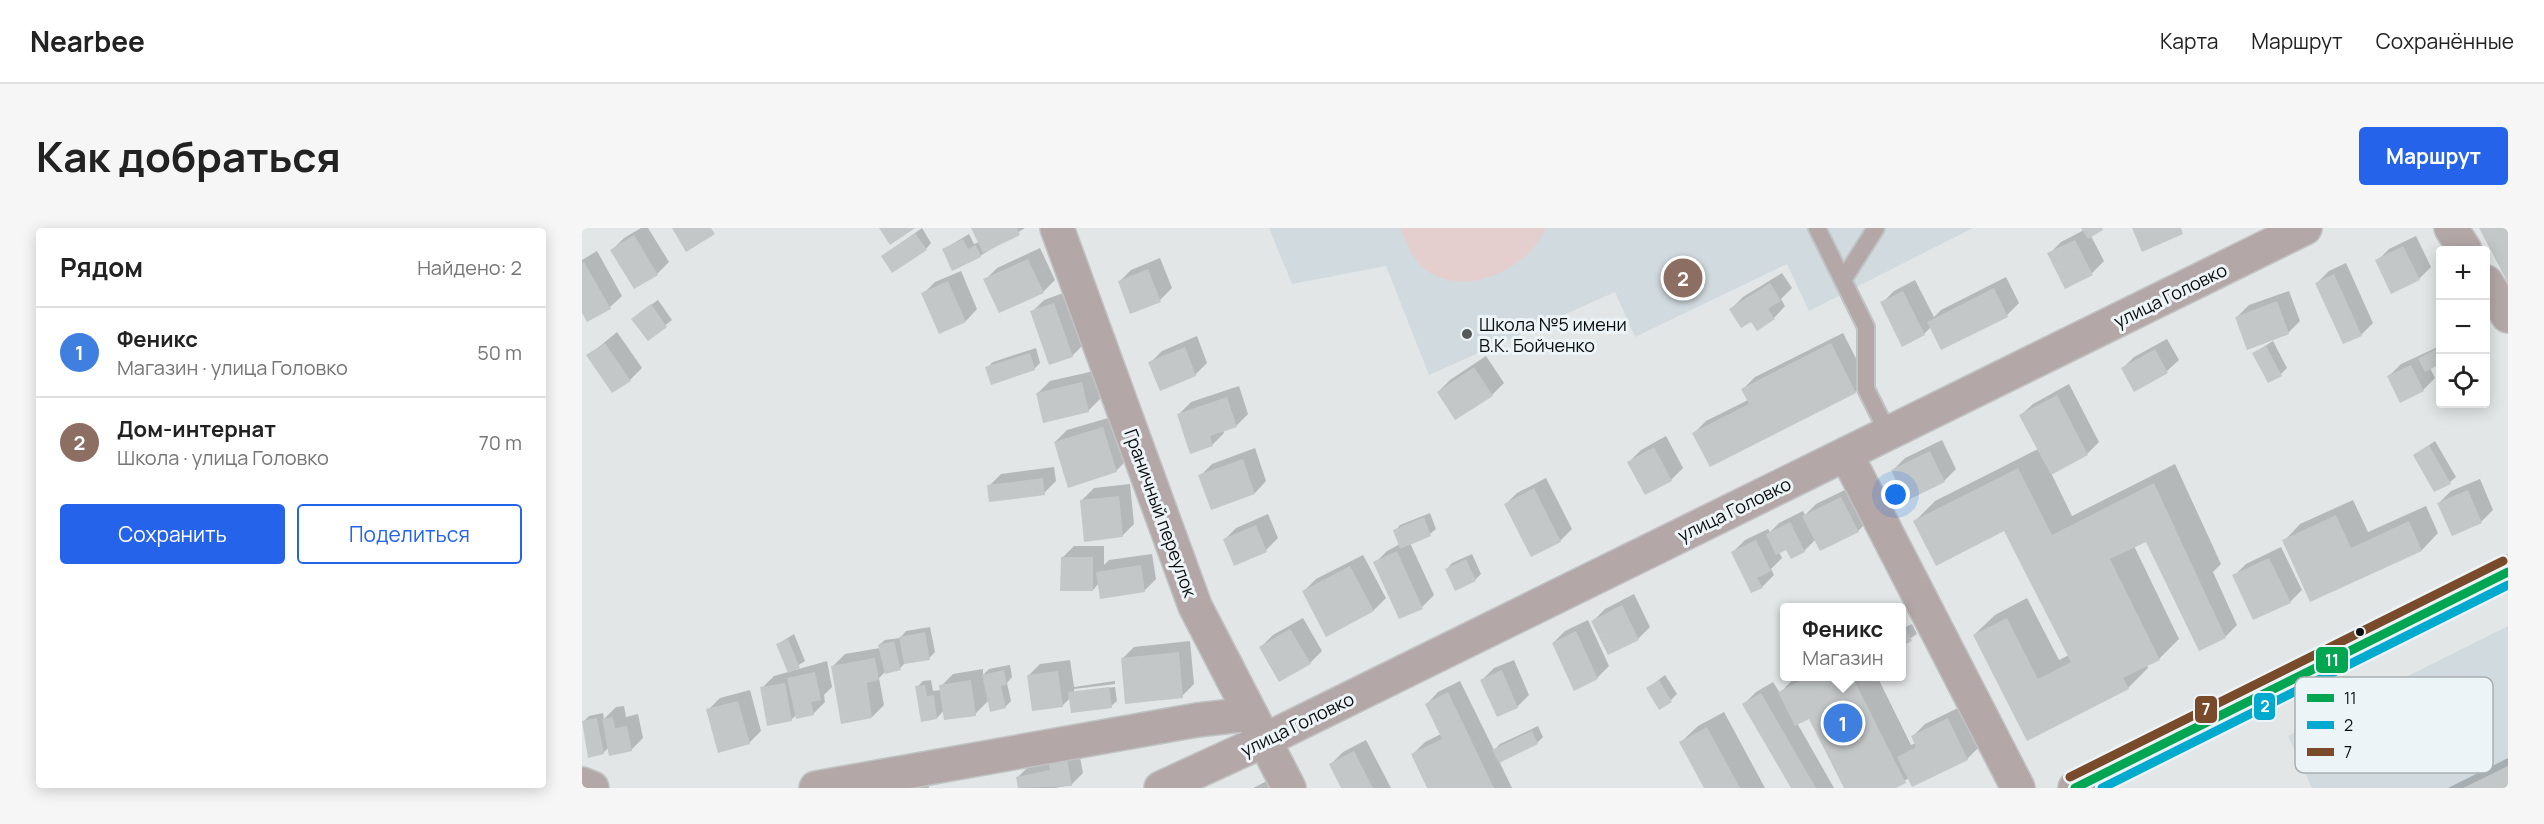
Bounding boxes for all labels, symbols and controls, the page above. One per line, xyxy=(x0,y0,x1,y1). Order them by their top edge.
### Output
text: Nearbee xyxy=(30,22,145,60)
text: Карта xyxy=(2160,27,2218,55)
text: Маршрут xyxy=(2251,27,2343,55)
text: Сохранённые xyxy=(2376,27,2514,55)
text: Как добраться xyxy=(36,127,341,185)
button: Маршрут xyxy=(2359,127,2508,185)
map controls xyxy=(2436,246,2490,408)
button: + xyxy=(2436,246,2490,300)
text: Рядом xyxy=(60,249,143,285)
text: Найдено: 2 xyxy=(417,254,522,281)
pin: 2 xyxy=(1664,256,1702,300)
street label: улица Головко xyxy=(2109,257,2231,333)
button: − xyxy=(2436,300,2490,354)
place label: Школа №5 имени В.К. Бойченко xyxy=(1479,312,1627,357)
text: Феникс xyxy=(117,324,198,354)
marker: Школа №5 имени В.К. Бойченко xyxy=(1460,327,1474,341)
text: 1 xyxy=(75,339,84,366)
text: 50 m xyxy=(477,339,522,366)
text: Магазин · улица Головко xyxy=(117,354,348,381)
button: locate xyxy=(2436,354,2490,408)
text: Дом-интернат xyxy=(117,414,276,444)
street label: Граничный переулок xyxy=(1119,426,1203,601)
text: 2 xyxy=(74,429,85,456)
text: 70 m xyxy=(479,429,522,456)
text: Школа · улица Головко xyxy=(117,444,329,471)
street label: улица Головко xyxy=(1673,471,1795,547)
your location xyxy=(1881,480,1910,509)
button: Сохранить xyxy=(60,504,285,564)
button: Поделиться xyxy=(297,504,522,564)
popup xyxy=(1780,603,1906,681)
text: Феникс xyxy=(1802,614,1883,644)
unlabelled marker xyxy=(2354,626,2366,638)
text: Магазин xyxy=(1802,644,1884,671)
line badge: 11 xyxy=(2315,646,2349,674)
text: 11 xyxy=(2325,649,2339,671)
legend xyxy=(2295,677,2493,773)
street label: улица Головко xyxy=(1236,686,1358,762)
text: 11 xyxy=(2344,687,2356,709)
line badge: 2 xyxy=(2253,692,2276,721)
line badge: 7 xyxy=(2194,695,2218,724)
text: 2 xyxy=(2260,695,2270,717)
text: 7 xyxy=(2202,698,2210,720)
pin: 1 xyxy=(1824,700,1862,746)
text: 2 xyxy=(2344,714,2353,736)
text: 7 xyxy=(2344,741,2352,763)

